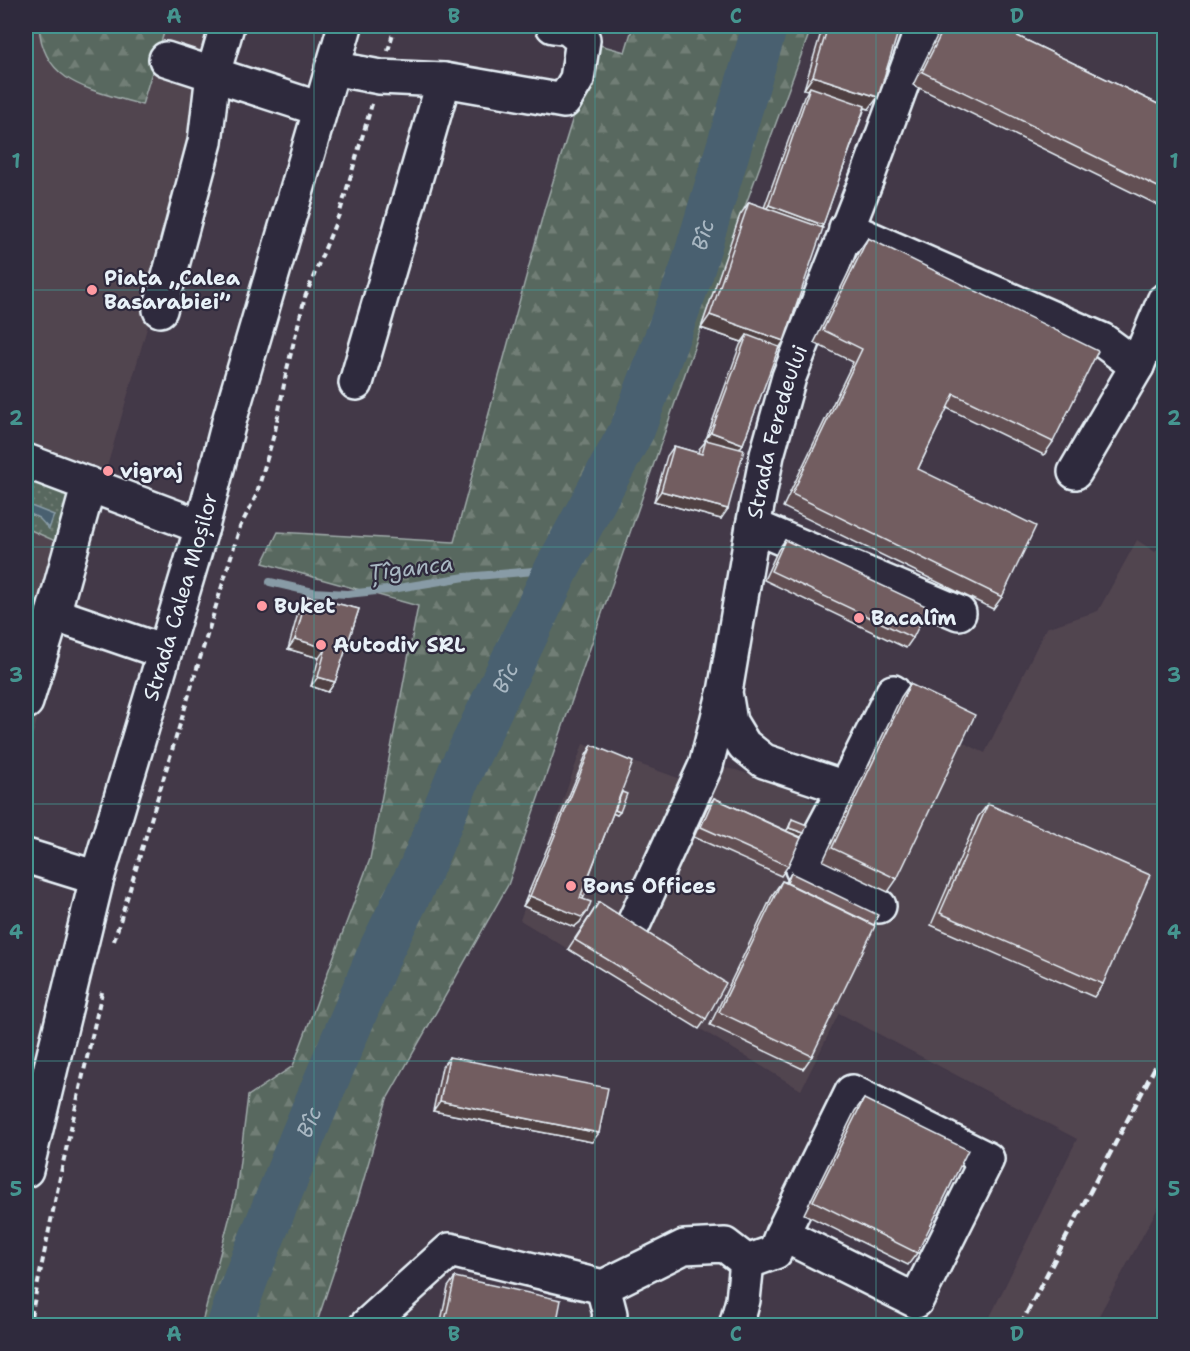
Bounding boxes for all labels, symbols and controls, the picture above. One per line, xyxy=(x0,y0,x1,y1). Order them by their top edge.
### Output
text: A xyxy=(166,3,182,29)
text: B xyxy=(448,3,460,29)
text: C xyxy=(730,3,742,29)
text: D xyxy=(1010,3,1024,29)
text: 1 xyxy=(11,148,21,174)
text: 1 xyxy=(1169,148,1179,174)
water label: Bîc xyxy=(684,216,721,254)
place label: Piața „Calea Basarabiei” xyxy=(104,264,241,316)
marker: Piața „Calea Basarabiei” xyxy=(85,283,99,297)
street label: Strada Feredeului xyxy=(741,341,814,521)
text: 2 xyxy=(9,405,23,431)
text: 2 xyxy=(1167,405,1181,431)
place label: vigraj xyxy=(120,457,183,485)
marker: vigraj xyxy=(101,464,115,478)
street label: Strada Calea Moșilor xyxy=(137,490,224,704)
water label: Țîganca xyxy=(367,548,455,588)
place label: Buket xyxy=(274,592,336,620)
marker: Buket xyxy=(255,599,269,613)
place label: Bacalîm xyxy=(871,604,956,632)
marker: Bacalîm xyxy=(852,611,866,625)
place label: Autodiv SRL xyxy=(333,631,465,659)
marker: Autodiv SRL xyxy=(314,638,328,652)
water label: Bîc xyxy=(485,657,525,698)
text: 3 xyxy=(9,662,23,688)
text: 3 xyxy=(1167,662,1181,688)
place label: Bons Offices xyxy=(583,872,716,900)
marker: Bons Offices xyxy=(564,879,578,893)
text: 4 xyxy=(9,919,23,945)
text: 4 xyxy=(1167,919,1181,945)
water label: Bîc xyxy=(289,1102,328,1142)
text: 5 xyxy=(10,1176,22,1202)
text: 5 xyxy=(1168,1176,1180,1202)
text: A xyxy=(166,1321,182,1347)
text: B xyxy=(448,1321,460,1347)
text: C xyxy=(730,1321,742,1347)
text: D xyxy=(1010,1321,1024,1347)

